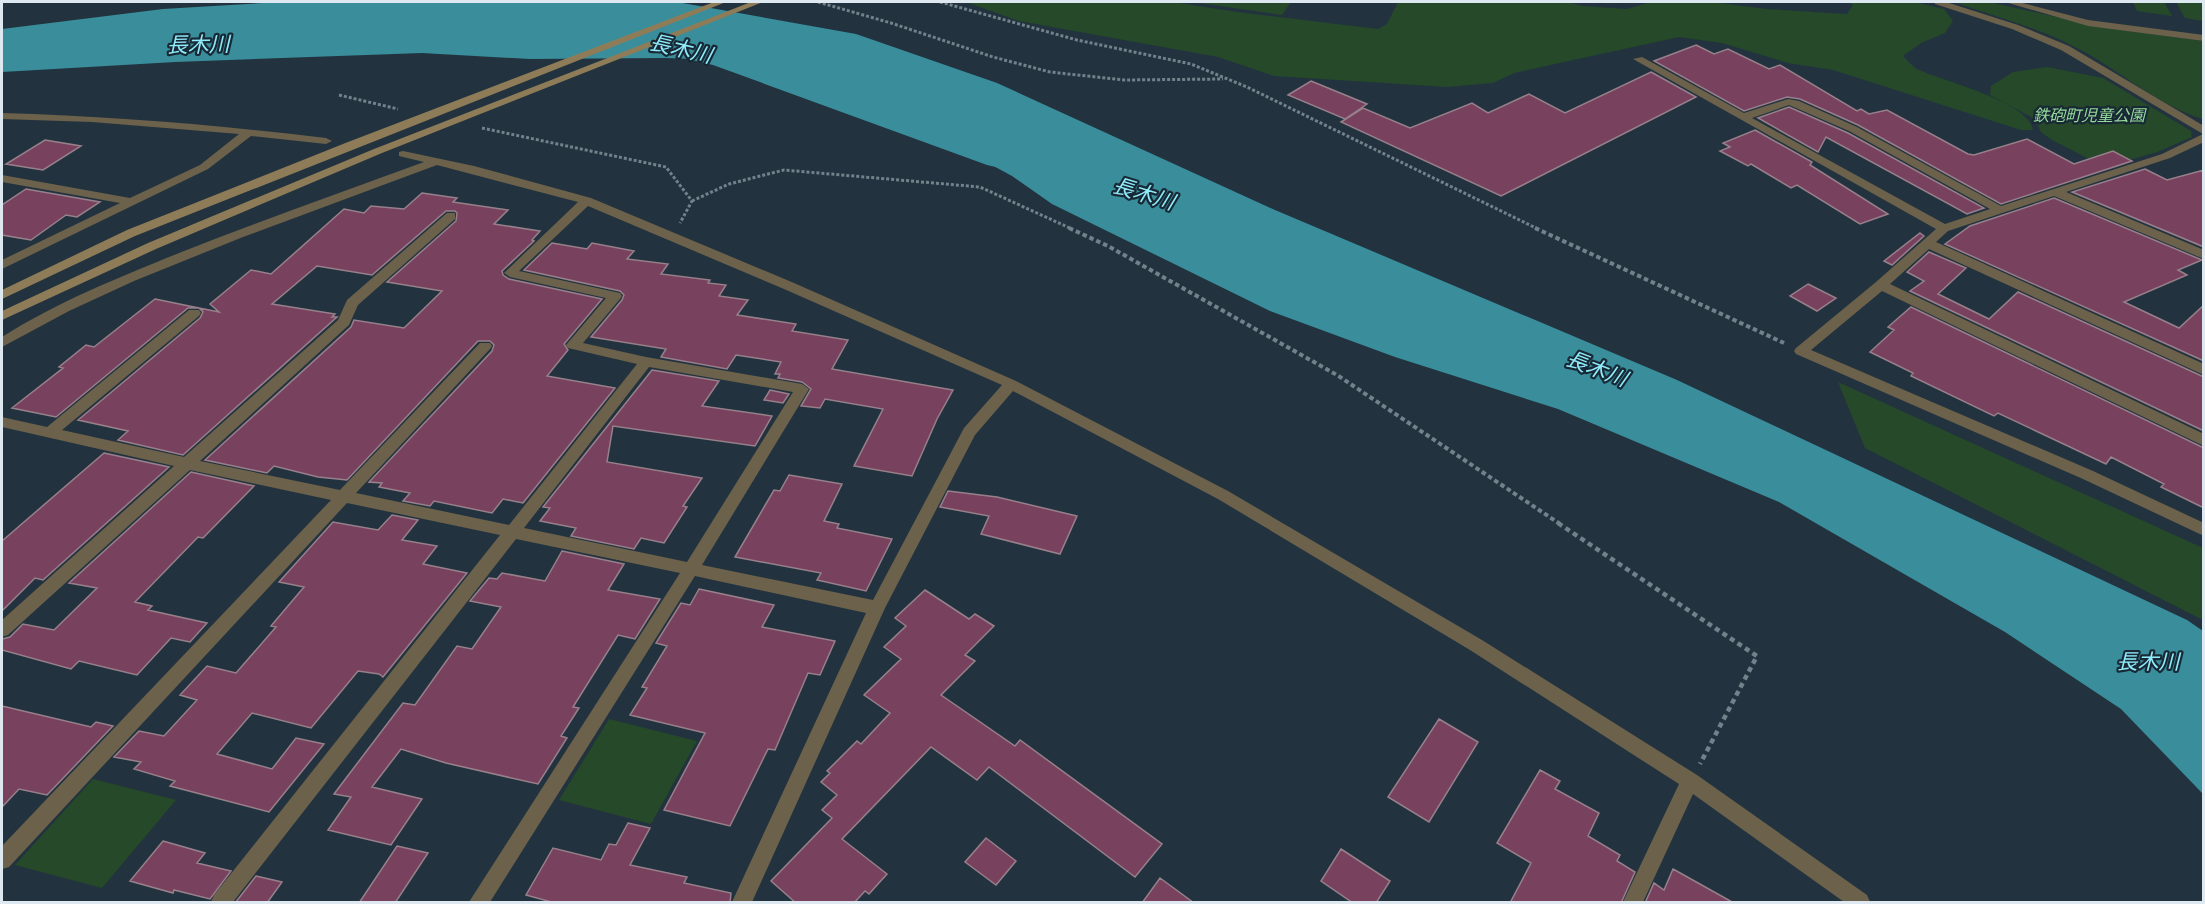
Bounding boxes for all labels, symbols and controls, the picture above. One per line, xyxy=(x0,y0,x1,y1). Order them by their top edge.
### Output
water label: 長木川 xyxy=(647,27,717,69)
water label: 長木川 xyxy=(166,29,232,59)
park label: 鉄砲町児童公園 xyxy=(2033,104,2147,126)
water label: 長木川 xyxy=(1110,170,1180,216)
water label: 長木川 xyxy=(1563,344,1633,393)
water label: 長木川 xyxy=(2117,647,2181,675)

